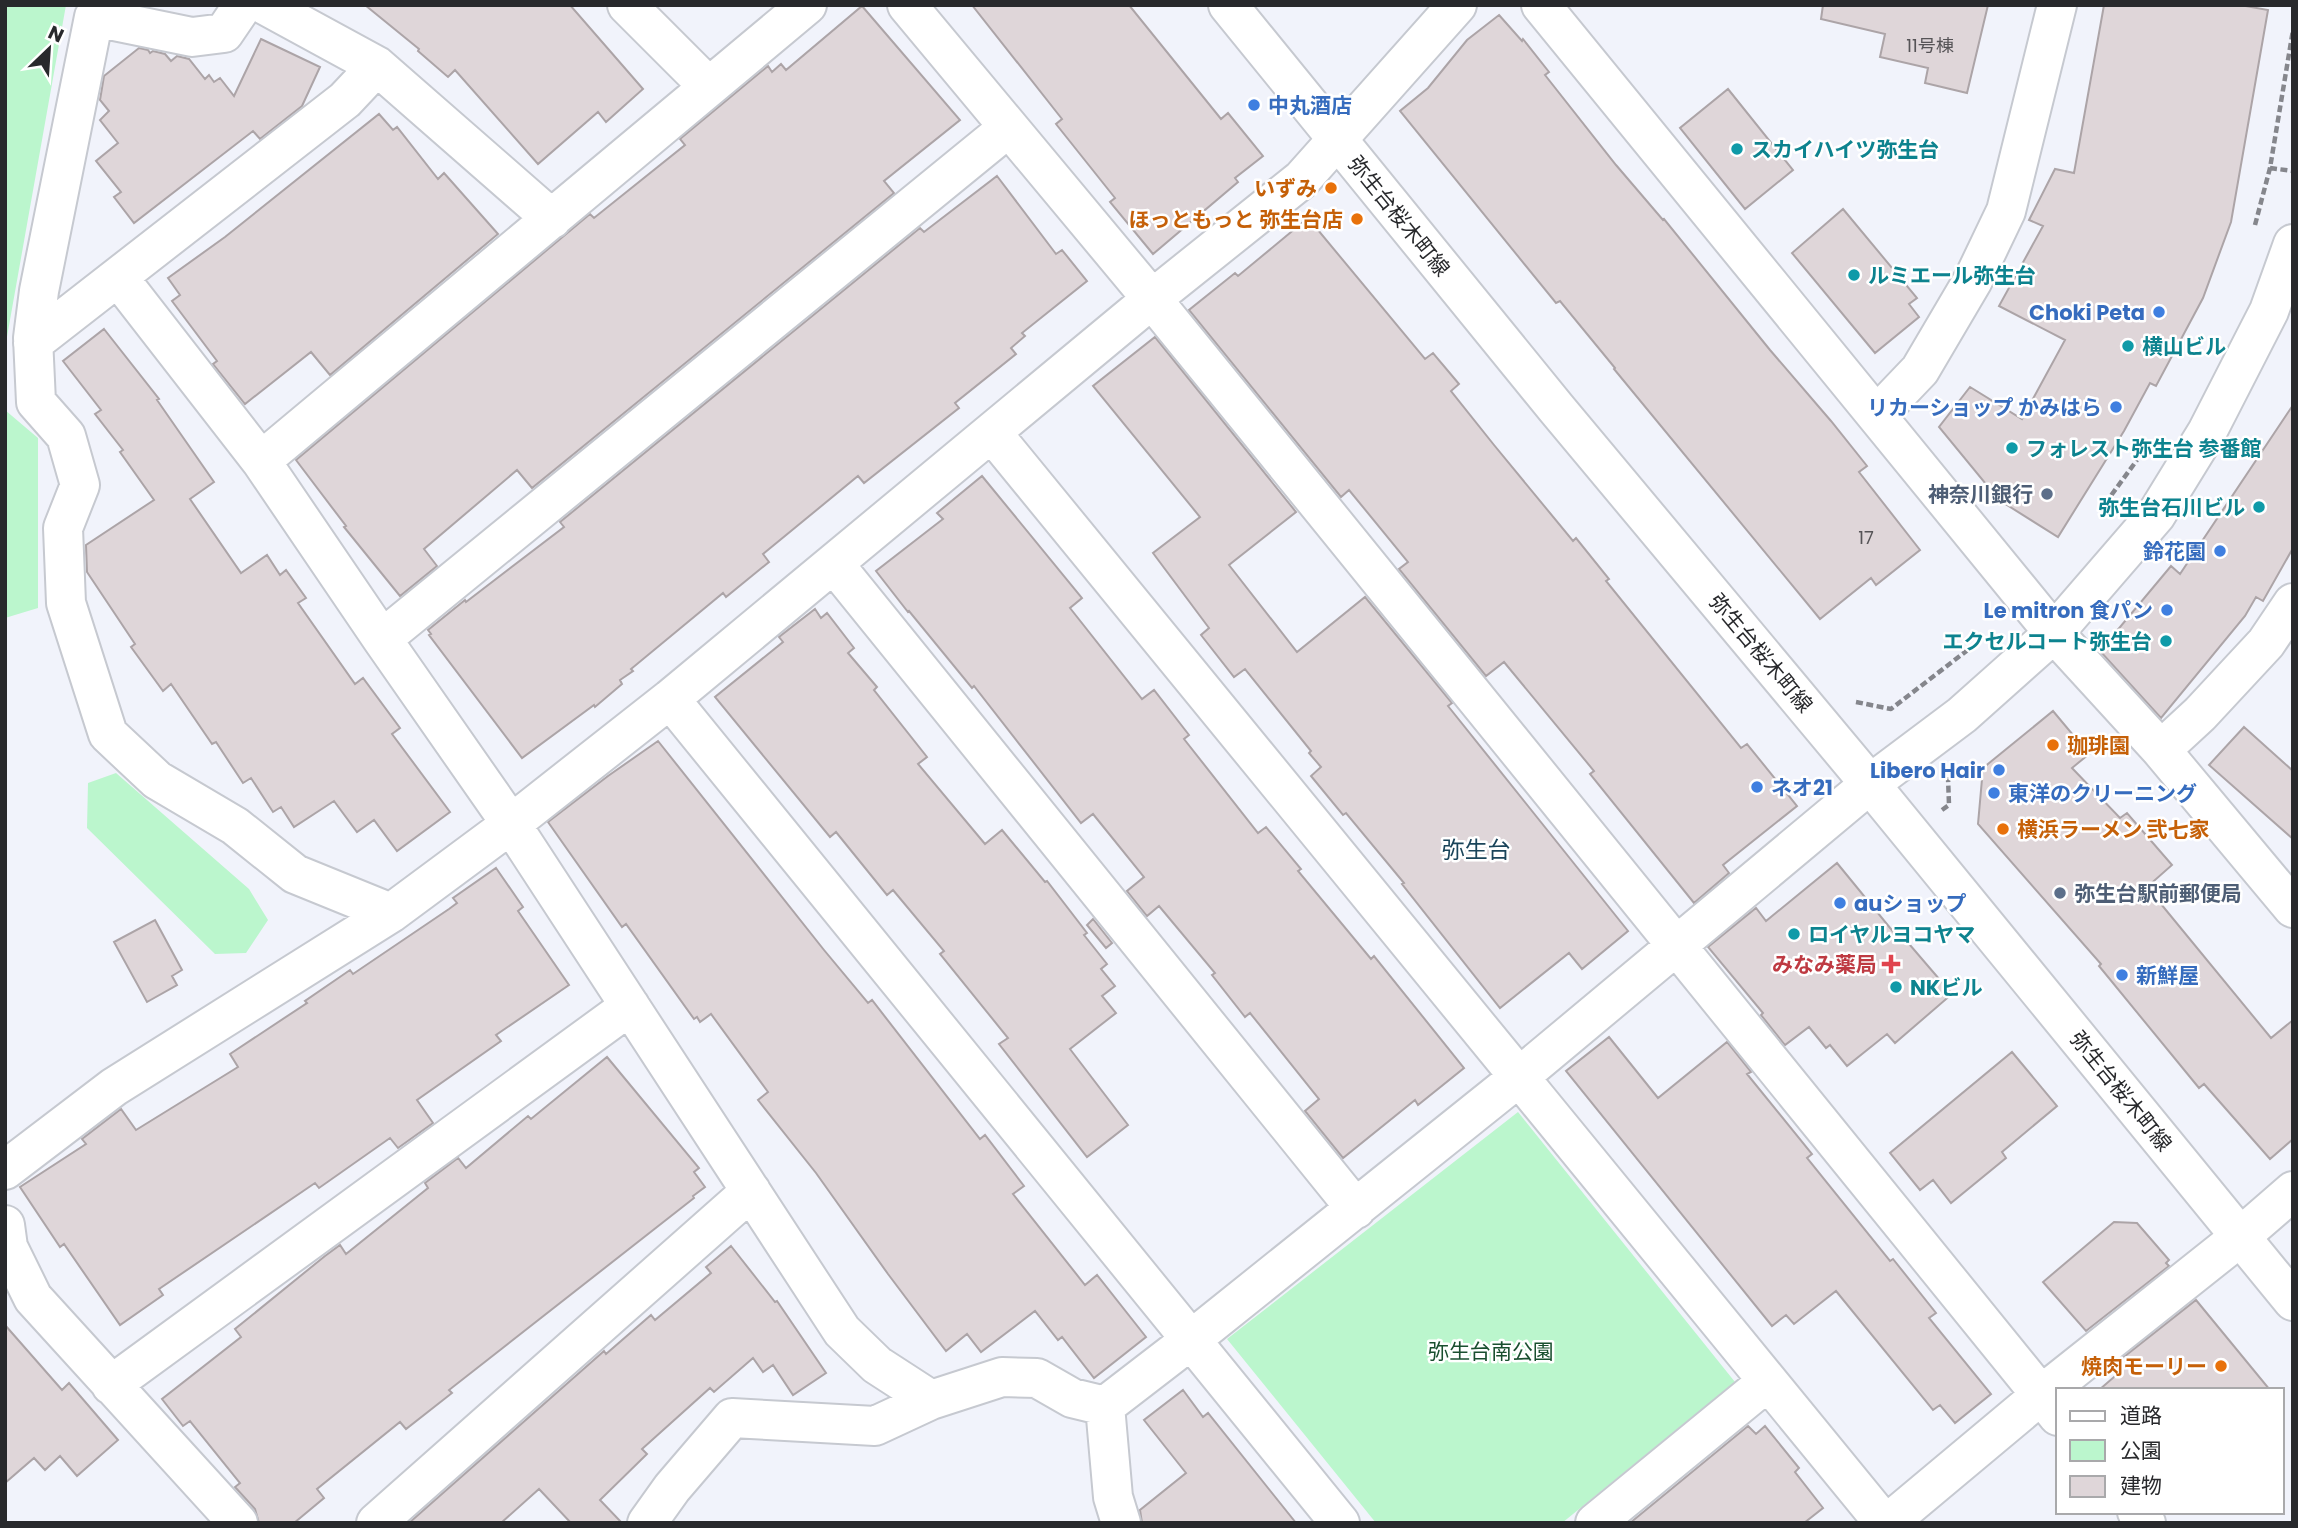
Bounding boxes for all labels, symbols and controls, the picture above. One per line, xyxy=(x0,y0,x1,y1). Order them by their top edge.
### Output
north arrow xyxy=(14,14,84,84)
text: N xyxy=(44,19,68,49)
house number: 11号棟 xyxy=(1906,33,1954,58)
place label: 中丸酒店 xyxy=(1268,91,1352,120)
marker: 中丸酒店 xyxy=(1246,97,1262,113)
place label: スカイハイツ弥生台 xyxy=(1751,135,1939,164)
marker: スカイハイツ弥生台 xyxy=(1729,141,1745,157)
street label: 弥生台桜木町線 xyxy=(1341,150,1457,282)
place label: いずみ xyxy=(1254,174,1317,203)
marker: いずみ xyxy=(1323,180,1339,196)
place label: ほっともっと 弥生台店 xyxy=(1129,205,1343,234)
marker: ほっともっと 弥生台店 xyxy=(1349,211,1365,227)
place label: ルミエール弥生台 xyxy=(1868,261,2036,290)
marker: ルミエール弥生台 xyxy=(1846,267,1862,283)
place label: Choki Peta xyxy=(2029,298,2145,327)
marker: Choki Peta xyxy=(2151,304,2167,320)
place label: 横山ビル xyxy=(2142,332,2226,361)
marker: 横山ビル xyxy=(2120,338,2136,354)
place label: リカーショップ かみはら xyxy=(1867,393,2102,422)
marker: リカーショップ かみはら xyxy=(2108,399,2124,415)
place label: フォレスト弥生台 参番館 xyxy=(2026,434,2261,463)
marker: フォレスト弥生台 参番館 xyxy=(2004,440,2020,456)
place label: 神奈川銀行 xyxy=(1928,480,2033,509)
marker: 神奈川銀行 xyxy=(2039,486,2055,502)
place label: 弥生台石川ビル xyxy=(2098,493,2245,522)
marker: 弥生台石川ビル xyxy=(2251,499,2267,515)
house number: 17 xyxy=(1858,525,1874,550)
place label: 鈴花園 xyxy=(2143,537,2206,566)
marker: 鈴花園 xyxy=(2212,543,2228,559)
street label: 弥生台桜木町線 xyxy=(1703,587,1819,719)
place label: Le mitron 食パン xyxy=(1984,596,2153,625)
marker: Le mitron 食パン xyxy=(2159,602,2175,618)
place label: エクセルコート弥生台 xyxy=(1942,627,2152,656)
marker: エクセルコート弥生台 xyxy=(2158,633,2174,649)
place label: 珈琲園 xyxy=(2067,731,2130,760)
marker: 珈琲園 xyxy=(2045,737,2061,753)
place label: Libero Hair xyxy=(1870,756,1985,785)
marker: Libero Hair xyxy=(1991,762,2007,778)
place label: ネオ21 xyxy=(1771,773,1833,802)
marker: ネオ21 xyxy=(1749,779,1765,795)
place label: 東洋のクリーニング xyxy=(2008,779,2197,808)
marker: 東洋のクリーニング xyxy=(1986,785,2002,801)
place label: 横浜ラーメン 弐七家 xyxy=(2017,815,2210,844)
marker: 横浜ラーメン 弐七家 xyxy=(1995,821,2011,837)
district label: 弥生台 xyxy=(1442,834,1511,866)
place label: 弥生台駅前郵便局 xyxy=(2074,879,2242,908)
marker: 弥生台駅前郵便局 xyxy=(2052,885,2068,901)
place label: auショップ xyxy=(1854,889,1966,918)
marker: auショップ xyxy=(1832,895,1848,911)
place label: ロイヤルヨコヤマ xyxy=(1808,920,1975,949)
marker: ロイヤルヨコヤマ xyxy=(1786,926,1802,942)
place label: みなみ薬局 xyxy=(1772,950,1877,979)
marker: みなみ薬局 xyxy=(1883,956,1899,972)
place label: 新鮮屋 xyxy=(2136,961,2199,990)
marker: 新鮮屋 xyxy=(2114,967,2130,983)
place label: NKビル xyxy=(1910,973,1982,1002)
marker: NKビル xyxy=(1888,979,1904,995)
street label: 弥生台桜木町線 xyxy=(2063,1025,2179,1157)
park label: 弥生台南公園 xyxy=(1428,1337,1554,1366)
place label: 焼肉モーリー xyxy=(2081,1352,2207,1381)
marker: 焼肉モーリー xyxy=(2213,1358,2229,1374)
legend xyxy=(2056,1388,2284,1514)
text: 道路 xyxy=(2120,1401,2162,1430)
text: 公園 xyxy=(2120,1436,2162,1465)
text: 建物 xyxy=(2120,1471,2162,1500)

